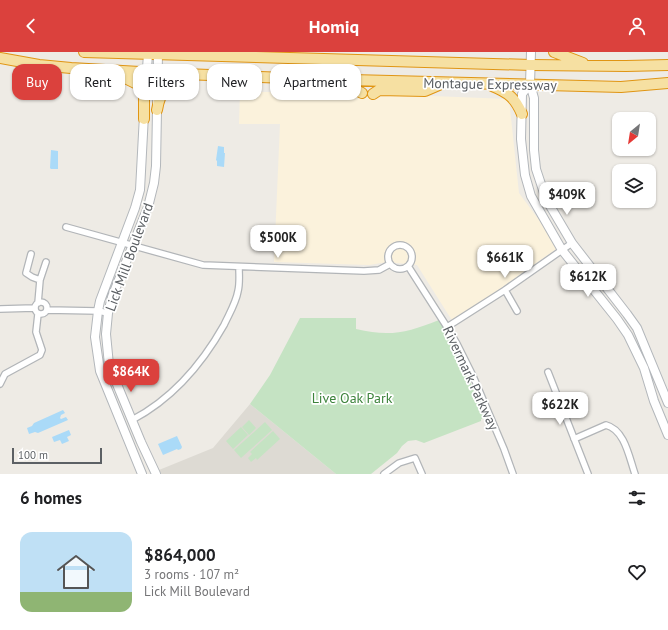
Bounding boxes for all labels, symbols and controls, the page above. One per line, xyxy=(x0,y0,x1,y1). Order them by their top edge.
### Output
icon: back xyxy=(20,15,42,37)
text: Homiq xyxy=(309,15,359,38)
icon: person xyxy=(626,15,648,37)
chip: Buy xyxy=(12,64,62,100)
chip: Rent xyxy=(70,64,125,100)
chip: Filters xyxy=(133,64,199,100)
chip: New xyxy=(207,64,262,100)
chip: Apartment xyxy=(270,64,361,100)
street label: Montague Expressway xyxy=(423,74,557,94)
north arrow xyxy=(612,112,656,156)
map controls xyxy=(612,112,656,208)
button: layers xyxy=(612,164,656,208)
pin: $409K xyxy=(539,182,595,216)
text: $409K xyxy=(548,186,586,203)
street label: Lick Mill Boulevard xyxy=(101,200,157,314)
pin: $500K xyxy=(250,225,306,259)
text: $500K xyxy=(259,229,297,246)
pin: $661K xyxy=(477,245,533,279)
text: $661K xyxy=(486,249,524,266)
pin: $612K xyxy=(560,264,616,298)
text: $612K xyxy=(569,268,607,285)
street label: Rivermark Parkway xyxy=(439,323,503,434)
pin: $864K xyxy=(103,359,159,393)
text: $864K xyxy=(112,363,150,380)
park label: Live Oak Park xyxy=(312,389,393,407)
pin: $622K xyxy=(532,392,588,426)
text: $622K xyxy=(541,396,579,413)
scale bar xyxy=(12,446,102,465)
text: 100 m xyxy=(18,448,48,462)
text: 6 homes xyxy=(20,487,82,509)
icon: filters xyxy=(626,487,648,509)
text: $864,000 xyxy=(144,544,216,566)
icon: home xyxy=(52,548,100,596)
icon: heart xyxy=(626,561,648,583)
text: 3 rooms · 107 m² xyxy=(144,566,239,583)
text: Lick Mill Boulevard xyxy=(144,583,250,600)

